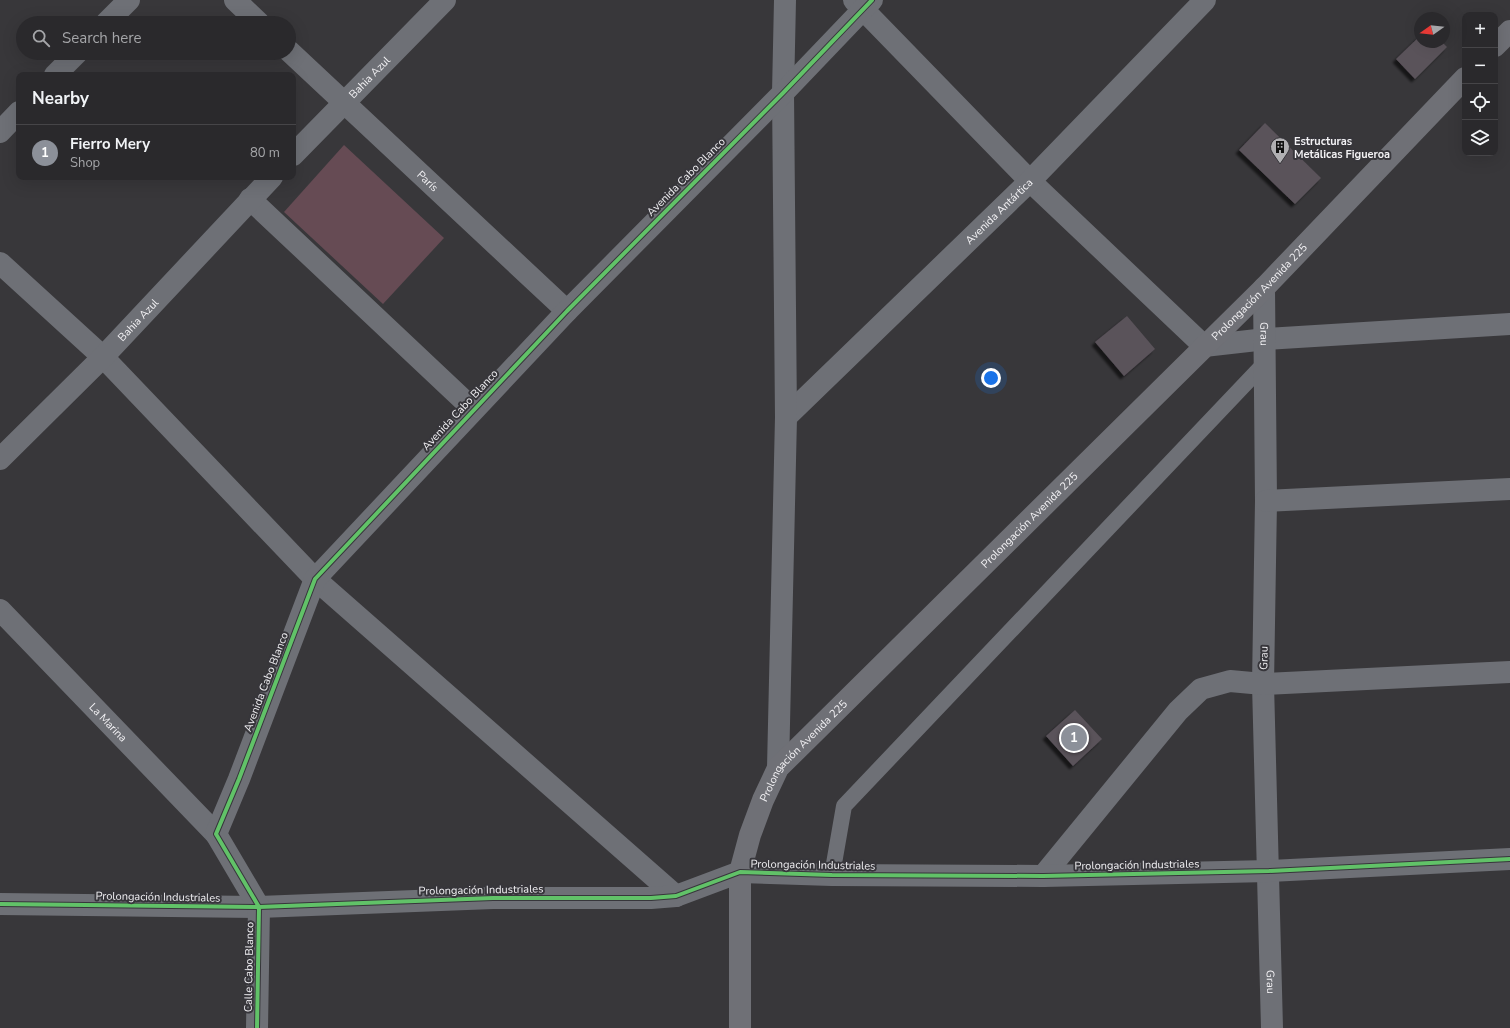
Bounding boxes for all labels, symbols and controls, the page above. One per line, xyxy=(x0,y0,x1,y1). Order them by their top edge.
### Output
north arrow xyxy=(1414,12,1450,48)
map controls xyxy=(1462,12,1498,156)
button: + xyxy=(1462,12,1498,48)
search box xyxy=(16,16,296,60)
icon: search xyxy=(30,27,52,49)
text: Search here xyxy=(62,28,142,48)
button: − xyxy=(1462,48,1498,84)
street label: Bahia Azul xyxy=(345,52,394,101)
button: locate xyxy=(1462,84,1498,120)
text: Nearby xyxy=(32,87,89,110)
button: layers xyxy=(1462,120,1498,156)
text: Fierro Mery xyxy=(70,134,150,154)
street label: Avenida Cabo Blanco xyxy=(643,134,729,220)
place label: Estructuras Metálicas Figueroa xyxy=(1294,134,1390,162)
building icon: Estructuras Metálicas Figueroa xyxy=(1269,136,1291,164)
text: 1 xyxy=(41,144,49,162)
text: 80 m xyxy=(250,144,280,162)
text: Shop xyxy=(70,154,100,172)
street label: París xyxy=(414,167,442,195)
street label: Avenida Antártica xyxy=(962,175,1036,247)
street label: Prolongación Avenida 225 xyxy=(1208,240,1311,343)
street label: Bahia Azul xyxy=(114,295,162,344)
street label: Grau xyxy=(1257,322,1272,346)
street label: Avenida Cabo Blanco xyxy=(419,366,501,454)
your location xyxy=(981,368,1001,388)
street label: Prolongación Avenida 225 xyxy=(977,468,1081,571)
street label: Avenida Cabo Blanco xyxy=(240,630,292,734)
street label: Grau xyxy=(1256,646,1272,670)
street label: Prolongación Avenida 225 xyxy=(756,696,851,804)
street label: La Marina xyxy=(86,700,131,745)
pin: 1 xyxy=(1061,723,1087,753)
street label: Prolongación Industriales xyxy=(750,856,876,874)
street label: Prolongación Industriales xyxy=(1074,856,1200,874)
street label: Prolongación Industriales xyxy=(418,881,544,899)
street label: Prolongación Industriales xyxy=(95,888,221,906)
street label: Calle Cabo Blanco xyxy=(241,922,257,1012)
street label: Grau xyxy=(1263,970,1279,994)

